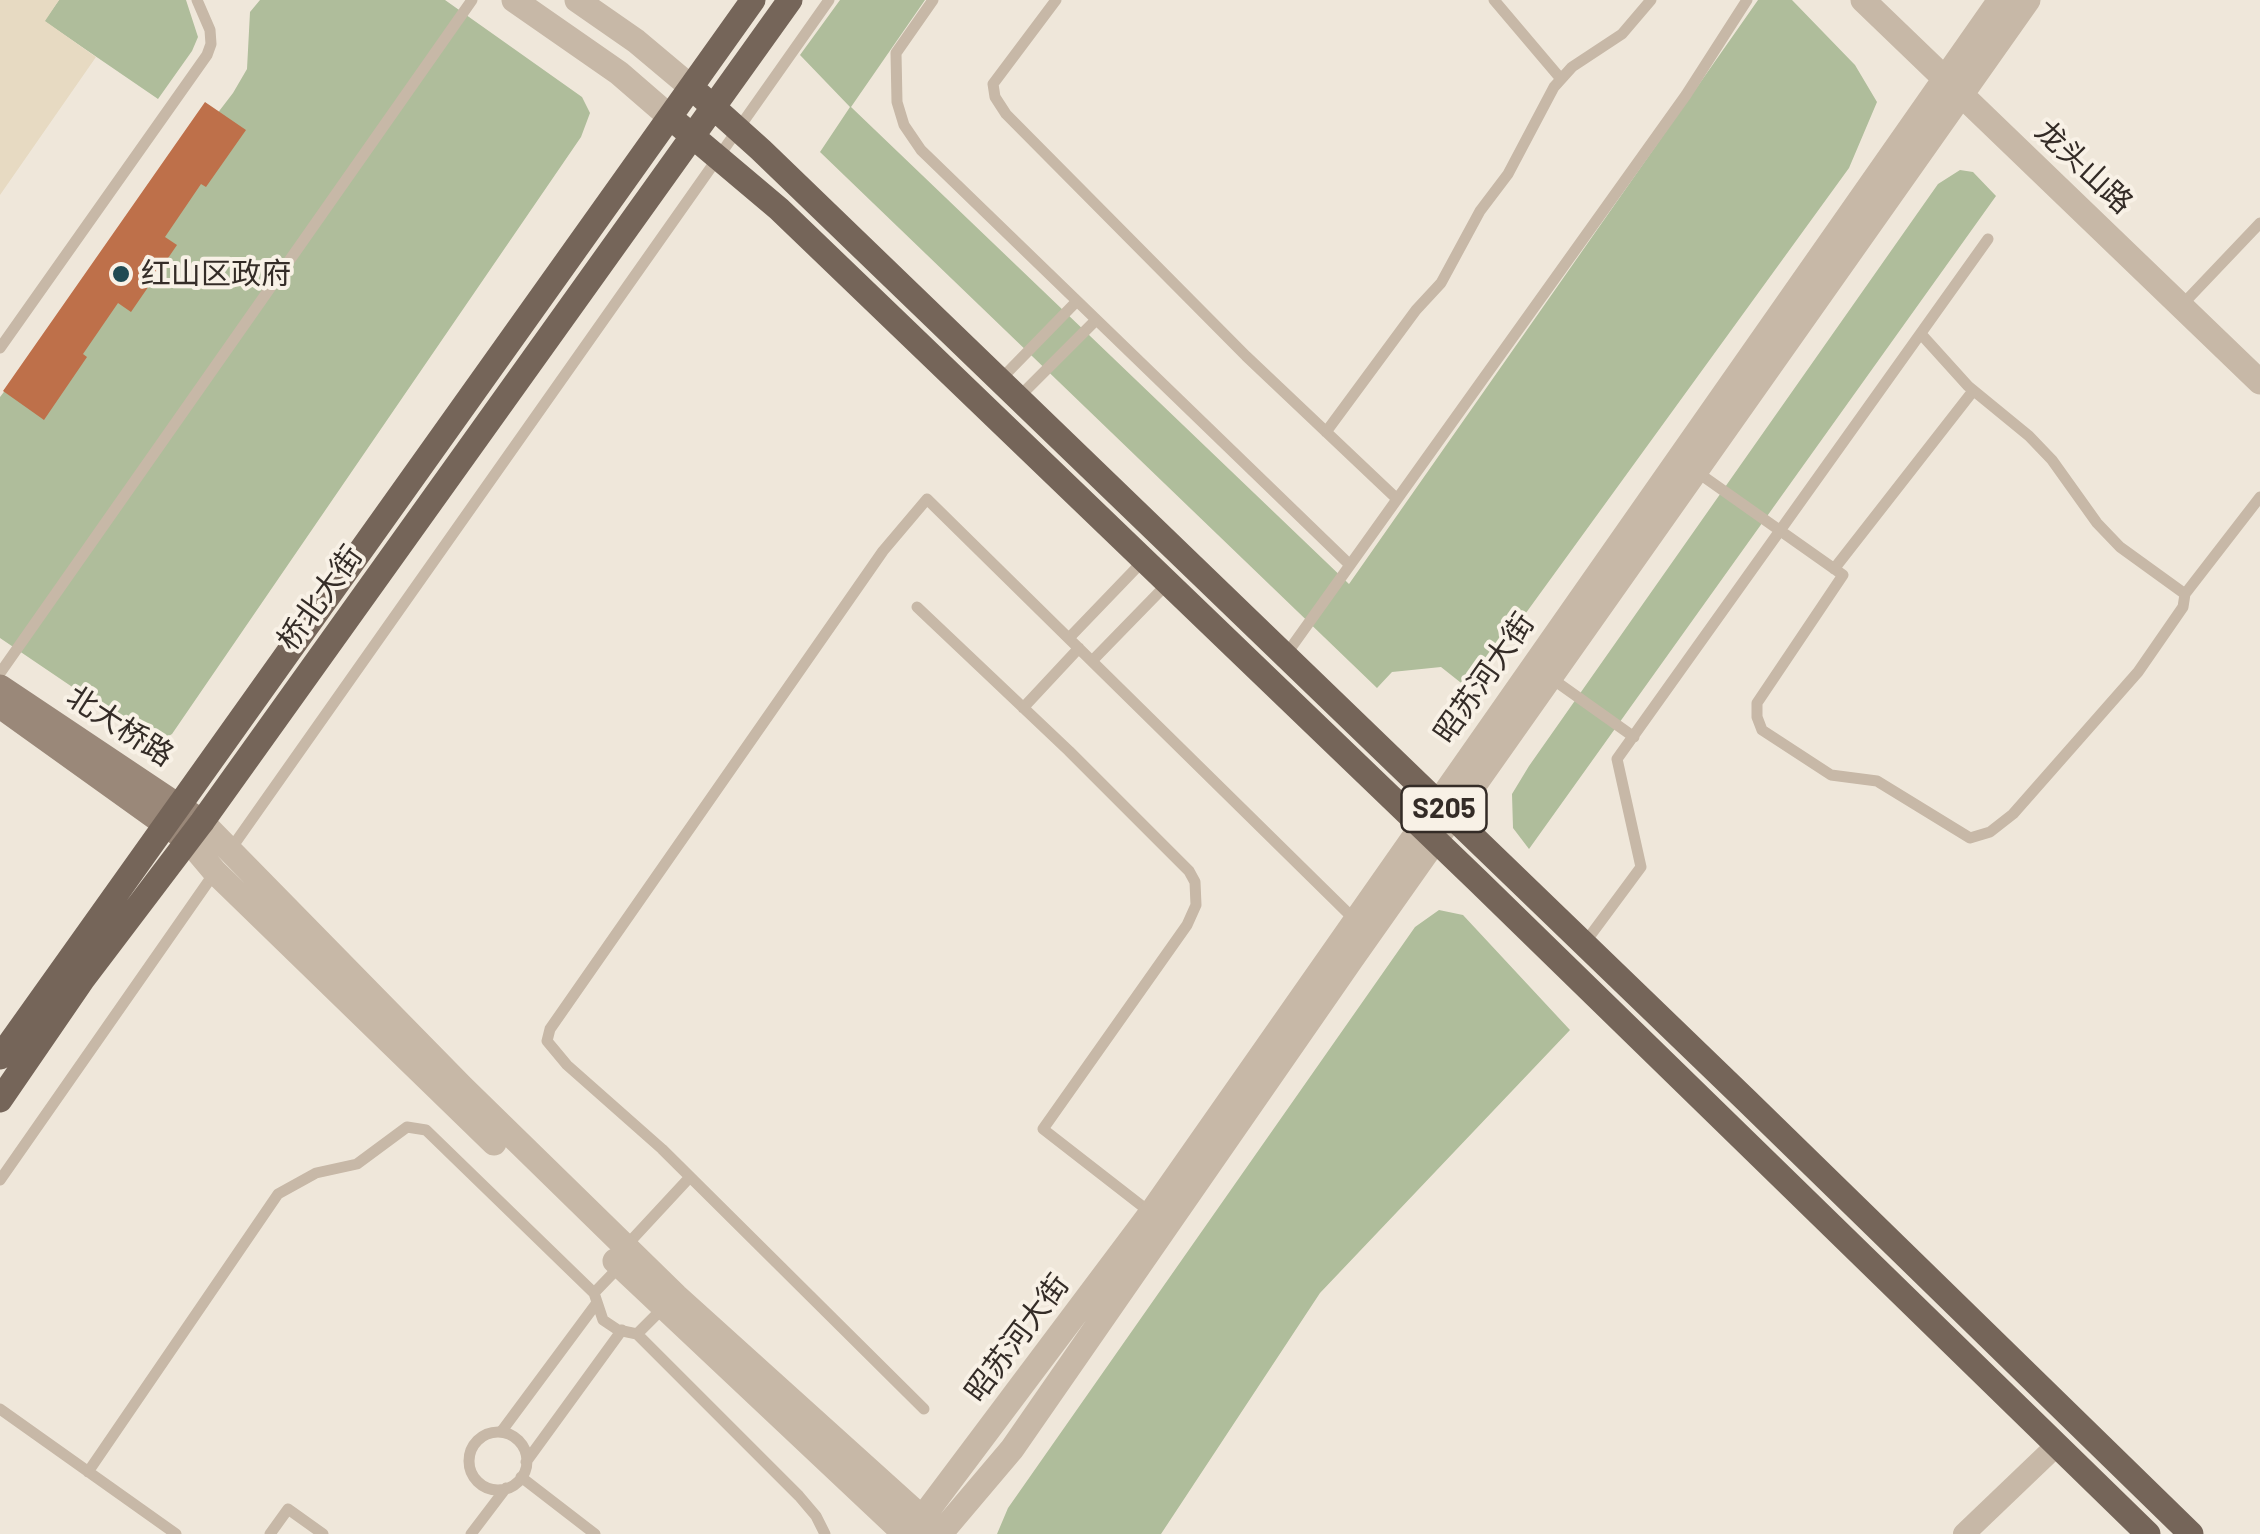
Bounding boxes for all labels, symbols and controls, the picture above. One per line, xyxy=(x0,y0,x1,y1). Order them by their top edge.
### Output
street label: 龙头山路 xyxy=(2028,113,2140,221)
place label: 红山区政府 xyxy=(141,256,291,292)
marker: 红山区政府 xyxy=(110,263,132,285)
street label: 桥北大街 xyxy=(270,539,370,657)
street label: 昭苏河大街 xyxy=(1426,606,1542,750)
street label: 北大桥路 xyxy=(60,678,180,774)
road number: S205 xyxy=(1402,786,1486,832)
street label: 昭苏河大街 xyxy=(957,1267,1077,1409)

